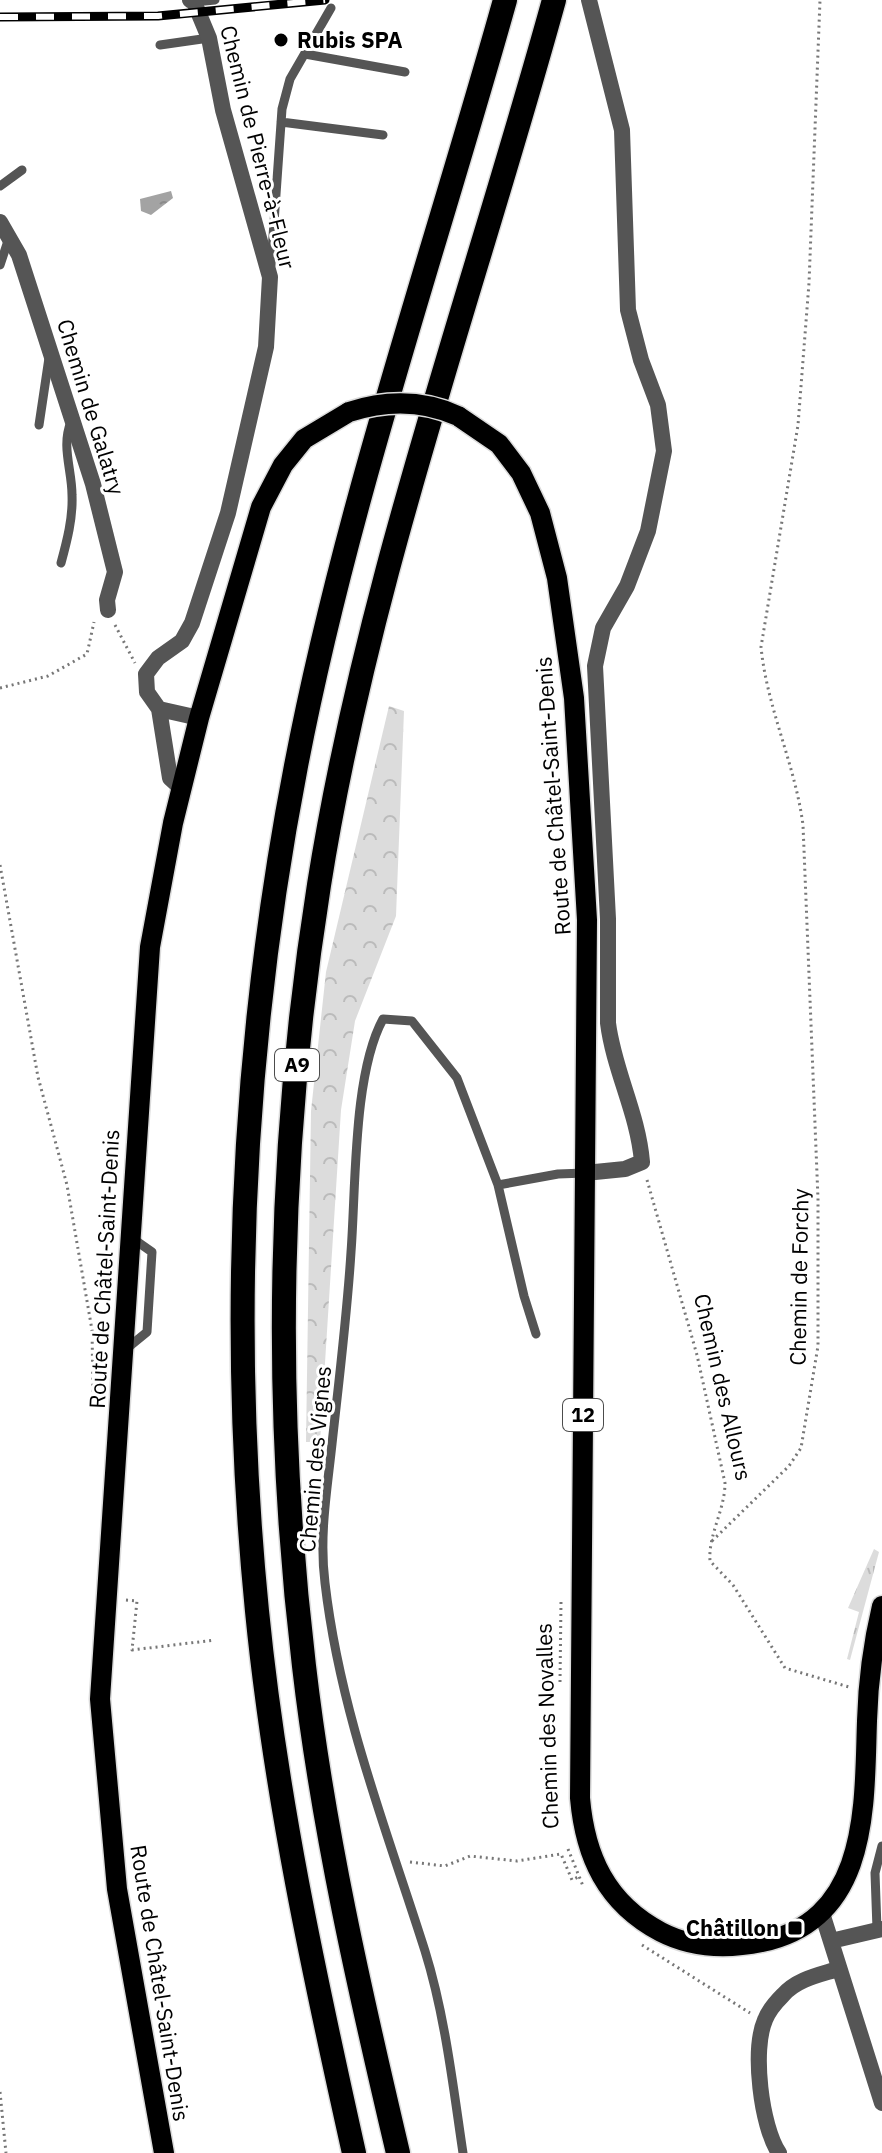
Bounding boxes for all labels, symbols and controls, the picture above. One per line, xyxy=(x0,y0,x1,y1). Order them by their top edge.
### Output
street label: Chemin de Pierre-à-Fleur xyxy=(214,22,303,272)
place label: Rubis SPA xyxy=(297,25,403,54)
marker: Rubis SPA xyxy=(272,31,290,49)
street label: Chemin de Galatry xyxy=(51,315,132,498)
street label: Route de Châtel-Saint-Denis xyxy=(528,656,577,936)
road number: A9 xyxy=(275,1049,319,1081)
street label: Route de Châtel-Saint-Denis xyxy=(82,1129,125,1409)
street label: Chemin de Forchy xyxy=(782,1188,815,1366)
street label: Chemin des Allours xyxy=(688,1291,759,1483)
street label: Chemin des Vignes xyxy=(292,1364,337,1553)
road number: 12 xyxy=(563,1399,603,1431)
street label: Chemin des Novalles xyxy=(528,1623,565,1830)
street label: Route de Châtel-Saint-Denis xyxy=(124,1843,197,2123)
place label: Châtillon xyxy=(686,1913,779,1942)
marker: Châtillon xyxy=(786,1919,804,1937)

